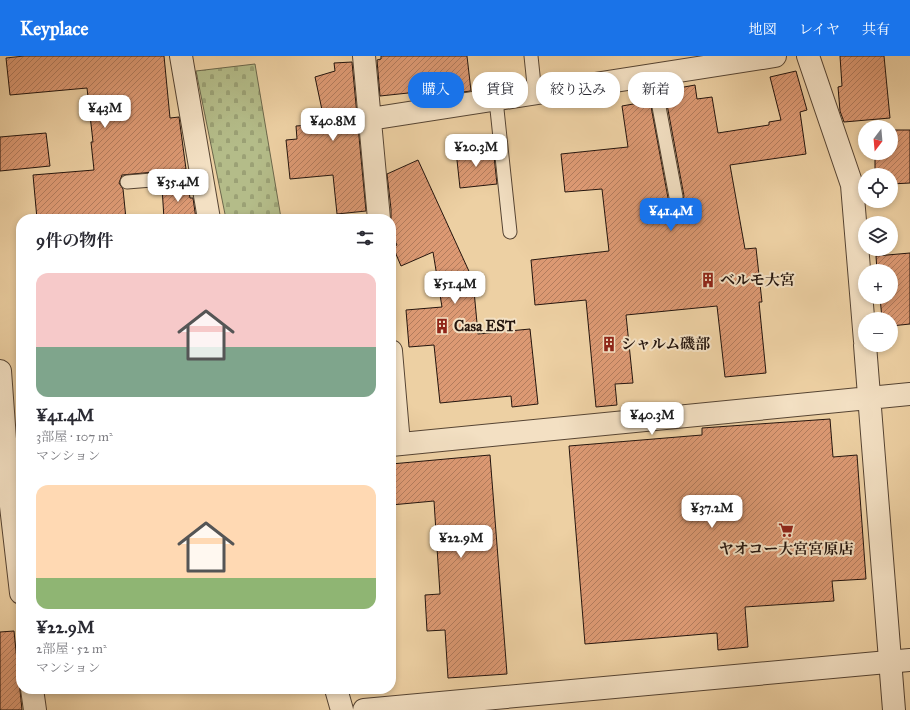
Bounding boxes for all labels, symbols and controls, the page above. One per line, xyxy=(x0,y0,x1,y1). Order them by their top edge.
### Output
text: Keyplace xyxy=(20,17,88,40)
text: 地図 xyxy=(749,21,777,38)
text: レイヤ xyxy=(799,21,840,38)
text: 共有 xyxy=(862,21,890,38)
chip: 購入 xyxy=(408,72,464,108)
chip: 賃貸 xyxy=(472,72,528,108)
chip: 絞り込み xyxy=(536,72,620,108)
chip: 新着 xyxy=(628,72,684,108)
pin: ¥43M xyxy=(81,95,129,129)
text: ¥43M xyxy=(88,100,122,116)
pin: ¥40.8M xyxy=(300,108,366,142)
text: ¥40.8M xyxy=(310,113,356,129)
north arrow xyxy=(858,120,898,160)
map controls xyxy=(858,120,898,352)
pin: ¥20.3M xyxy=(443,134,509,168)
text: ¥20.3M xyxy=(454,139,498,155)
button: locate xyxy=(858,168,898,208)
pin: ¥35.4M xyxy=(145,169,211,203)
text: ¥35.4M xyxy=(157,174,199,190)
pin: ¥41.4M xyxy=(638,198,704,232)
text: ¥41.4M xyxy=(649,203,693,219)
button: layers xyxy=(858,216,898,256)
icon: filters xyxy=(354,227,376,249)
text: 9件の物件 xyxy=(36,230,113,251)
button: + xyxy=(858,264,898,304)
pin: ¥51.4M xyxy=(422,271,488,305)
building icon: ベルモ大宮 xyxy=(699,271,717,289)
place label: ベルモ大宮 xyxy=(720,271,795,289)
text: ¥51.4M xyxy=(433,276,477,292)
icon: home xyxy=(170,299,242,371)
button: − xyxy=(858,312,898,352)
building icon: Casa EST xyxy=(433,317,451,335)
place label: Casa EST xyxy=(454,317,516,335)
building icon: シャルム磯部 xyxy=(600,335,618,353)
place label: シャルム磯部 xyxy=(621,335,711,353)
pin: ¥40.3M xyxy=(619,402,685,436)
text: ¥41.4M xyxy=(36,405,94,426)
text: ¥40.3M xyxy=(630,407,674,423)
text: 3部屋 · 107 m² xyxy=(36,429,113,445)
text: マンション xyxy=(36,448,100,464)
pin: ¥37.2M xyxy=(679,495,745,529)
text: ¥37.2M xyxy=(690,500,734,516)
icon: home xyxy=(170,511,242,583)
supermarket icon: ヤオコー大宮宮原店 xyxy=(777,521,795,539)
pin: ¥22.9M xyxy=(428,525,494,559)
text: ¥22.9M xyxy=(439,530,483,546)
place label: ヤオコー大宮宮原店 xyxy=(719,540,853,558)
text: ¥22.9M xyxy=(36,617,94,638)
text: 2部屋 · 52 m² xyxy=(36,641,107,657)
text: マンション xyxy=(36,660,100,676)

